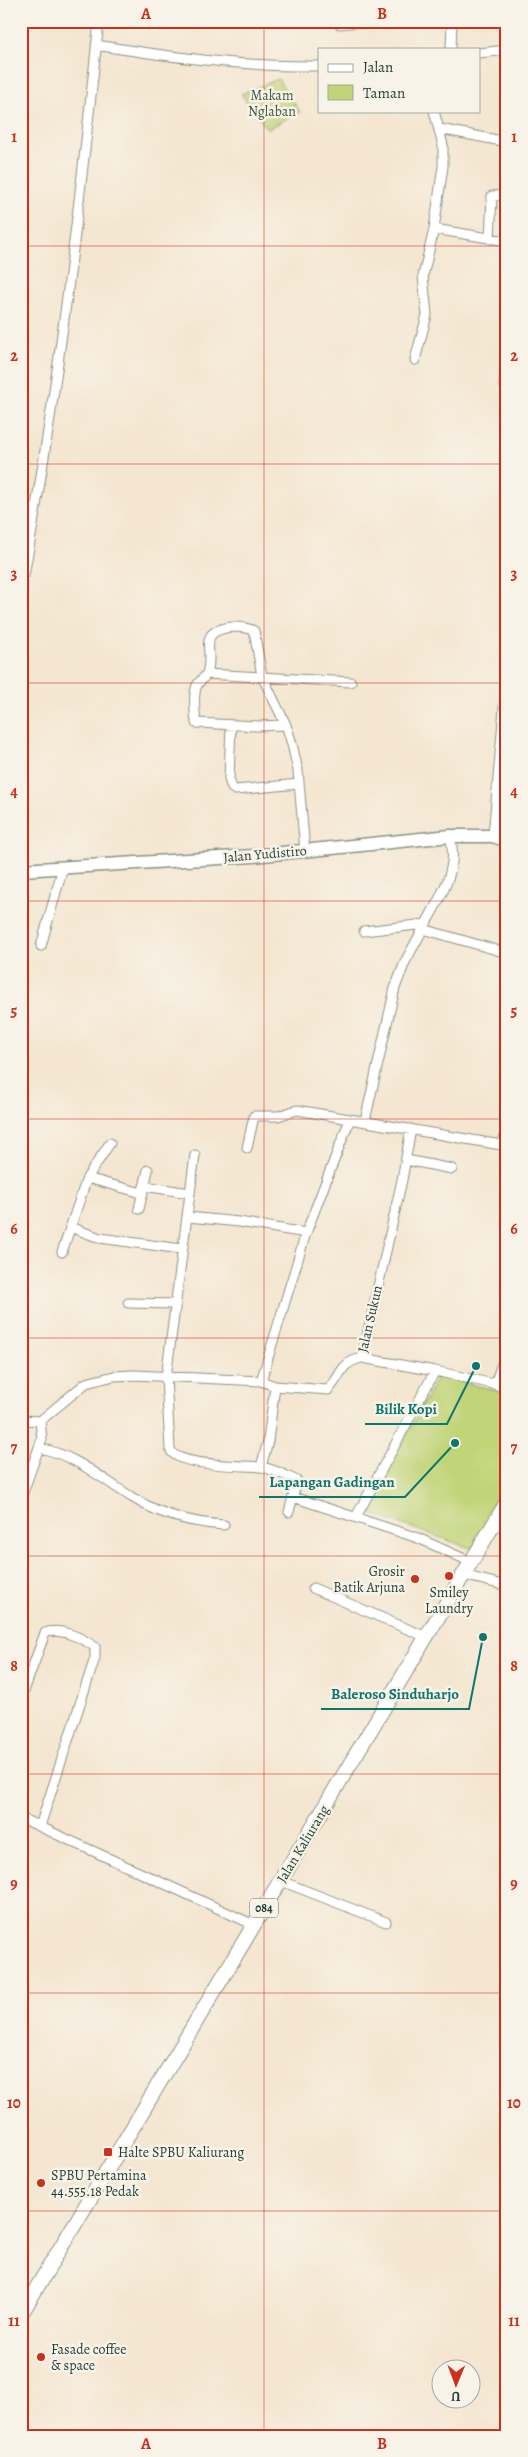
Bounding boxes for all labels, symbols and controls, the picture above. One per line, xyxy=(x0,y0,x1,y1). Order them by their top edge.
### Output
text: A xyxy=(140,3,152,25)
text: B xyxy=(377,3,387,25)
legend xyxy=(318,48,480,112)
text: Jalan xyxy=(363,57,393,77)
text: Taman xyxy=(363,83,405,103)
park label: Makam Nglaban xyxy=(248,86,296,121)
text: 1 xyxy=(11,126,17,148)
text: 1 xyxy=(511,126,517,148)
text: 2 xyxy=(10,345,18,367)
text: 2 xyxy=(510,345,518,367)
text: 3 xyxy=(11,563,18,585)
text: 3 xyxy=(511,563,518,585)
text: 4 xyxy=(10,781,18,803)
text: 4 xyxy=(510,781,518,803)
street label: Jalan Yudistiro xyxy=(223,841,307,867)
text: 5 xyxy=(11,1000,18,1022)
text: 5 xyxy=(511,1000,518,1022)
text: 6 xyxy=(10,1218,18,1240)
text: 6 xyxy=(510,1218,518,1240)
street label: Jalan Sukun xyxy=(353,1283,387,1354)
callout: Bilik Kopi xyxy=(365,1394,447,1424)
text: Bilik Kopi xyxy=(375,1399,438,1419)
text: 7 xyxy=(11,1437,18,1459)
text: 7 xyxy=(511,1437,518,1459)
callout: Lapangan Gadingan xyxy=(259,1467,405,1497)
text: Lapangan Gadingan xyxy=(269,1472,395,1492)
place label: Grosir Batik Arjuna xyxy=(333,1562,406,1597)
marker: Smiley Laundry xyxy=(443,1570,455,1582)
marker: Grosir Batik Arjuna xyxy=(409,1573,421,1585)
place label: Smiley Laundry xyxy=(425,1583,474,1618)
text: 8 xyxy=(10,1655,18,1677)
text: 8 xyxy=(510,1655,518,1677)
callout: Baleroso Sinduharjo xyxy=(321,1679,469,1709)
text: Baleroso Sinduharjo xyxy=(331,1684,459,1704)
street label: Jalan Kaliurang xyxy=(272,1802,334,1886)
text: 9 xyxy=(10,1873,18,1895)
text: 9 xyxy=(510,1873,518,1895)
road number: 084 xyxy=(250,1899,278,1918)
text: 10 xyxy=(7,2092,21,2114)
text: 10 xyxy=(507,2092,521,2114)
place label: Halte SPBU Kaliurang xyxy=(118,2143,244,2162)
marker: Halte SPBU Kaliurang xyxy=(102,2146,114,2158)
place label: SPBU Pertamina 44.555.18 Pedak xyxy=(51,2166,147,2201)
marker: SPBU Pertamina 44.555.18 Pedak xyxy=(35,2177,47,2189)
text: 11 xyxy=(8,2310,20,2332)
text: 11 xyxy=(508,2310,520,2332)
place label: Fasade coffee & space xyxy=(51,2340,127,2375)
marker: Fasade coffee & space xyxy=(35,2351,47,2363)
north arrow xyxy=(430,2360,480,2410)
text: U xyxy=(451,2387,461,2406)
text: A xyxy=(140,2433,152,2455)
text: B xyxy=(377,2433,387,2455)

